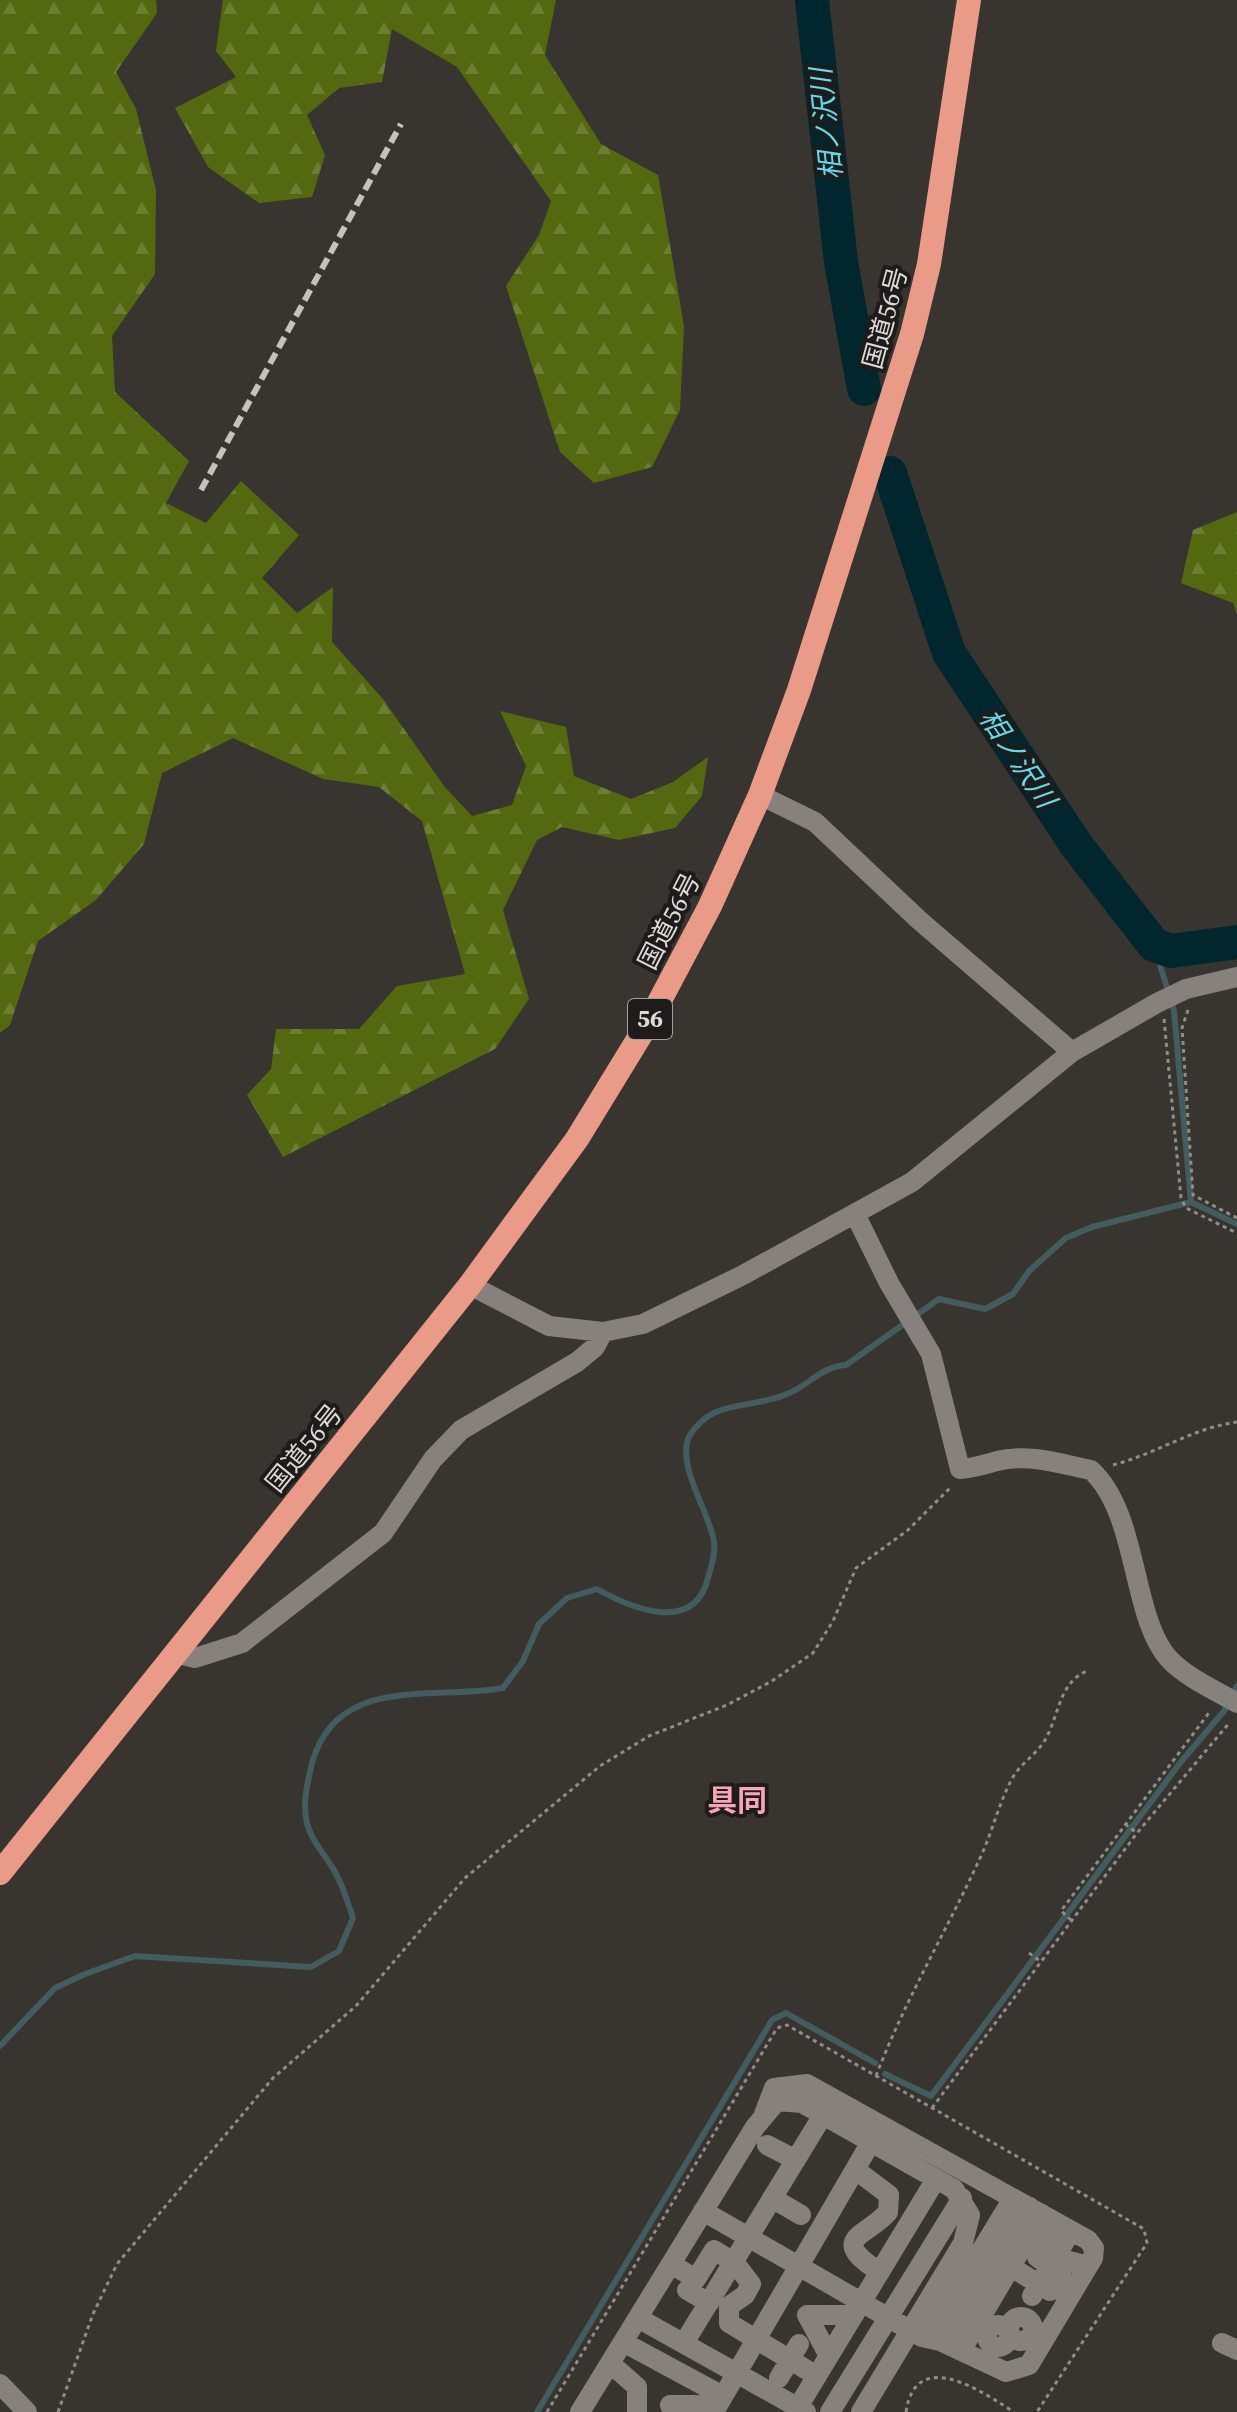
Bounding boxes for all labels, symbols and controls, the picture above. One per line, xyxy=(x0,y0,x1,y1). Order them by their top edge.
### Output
water label: 相ノ沢川 xyxy=(801,63,851,182)
street label: 国道56号 xyxy=(854,263,916,373)
water label: 相ノ沢川 xyxy=(971,701,1067,818)
street label: 国道56号 xyxy=(629,866,709,976)
road number: 56 xyxy=(628,999,672,1039)
street label: 国道56号 xyxy=(257,1396,351,1500)
district label: 具同 xyxy=(707,1780,767,1821)

